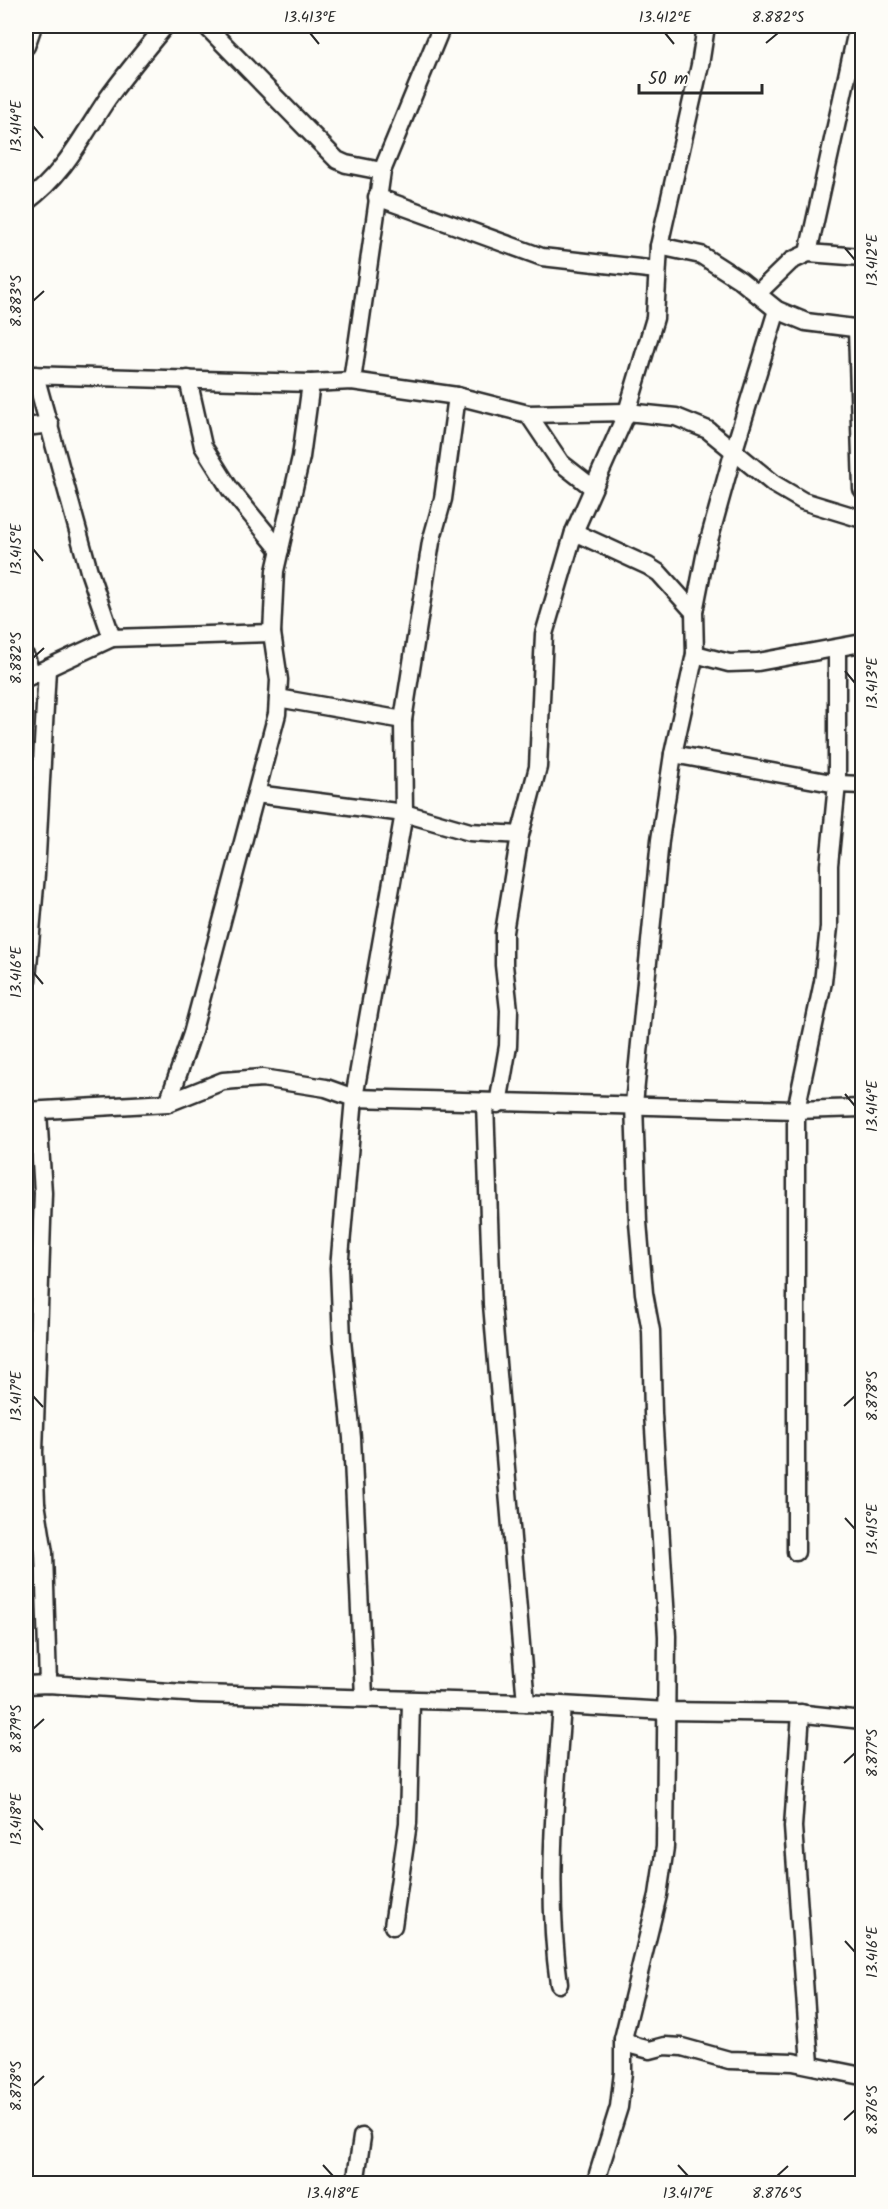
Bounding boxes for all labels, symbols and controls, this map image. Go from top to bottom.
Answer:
text: 13.413°E [284,6,337,30]
text: 13.412°E [639,6,692,30]
text: 8.882°S [752,6,804,30]
scale bar [639,57,762,95]
text: 50 m [648,65,688,94]
text: 13.414°E [5,99,29,152]
text: 13.412°E [861,233,885,286]
text: 8.883°S [5,275,29,327]
text: 13.415°E [5,522,29,575]
text: 8.882°S [5,632,29,684]
text: 13.413°E [861,656,885,709]
text: 13.416°E [5,945,29,998]
text: 13.414°E [861,1079,885,1132]
text: 13.417°E [5,1369,29,1421]
text: 8.878°S [861,1371,885,1421]
text: 13.415°E [861,1502,885,1555]
text: 8.879°S [5,1705,29,1753]
text: 8.877°S [861,1729,885,1777]
text: 13.418°E [5,1791,29,1845]
text: 13.416°E [861,1925,885,1978]
text: 8.878°S [5,2061,29,2111]
text: 8.876°S [861,2085,885,2135]
text: 13.418°E [307,2182,361,2206]
text: 13.417°E [663,2182,715,2206]
text: 8.876°S [752,2182,802,2206]

